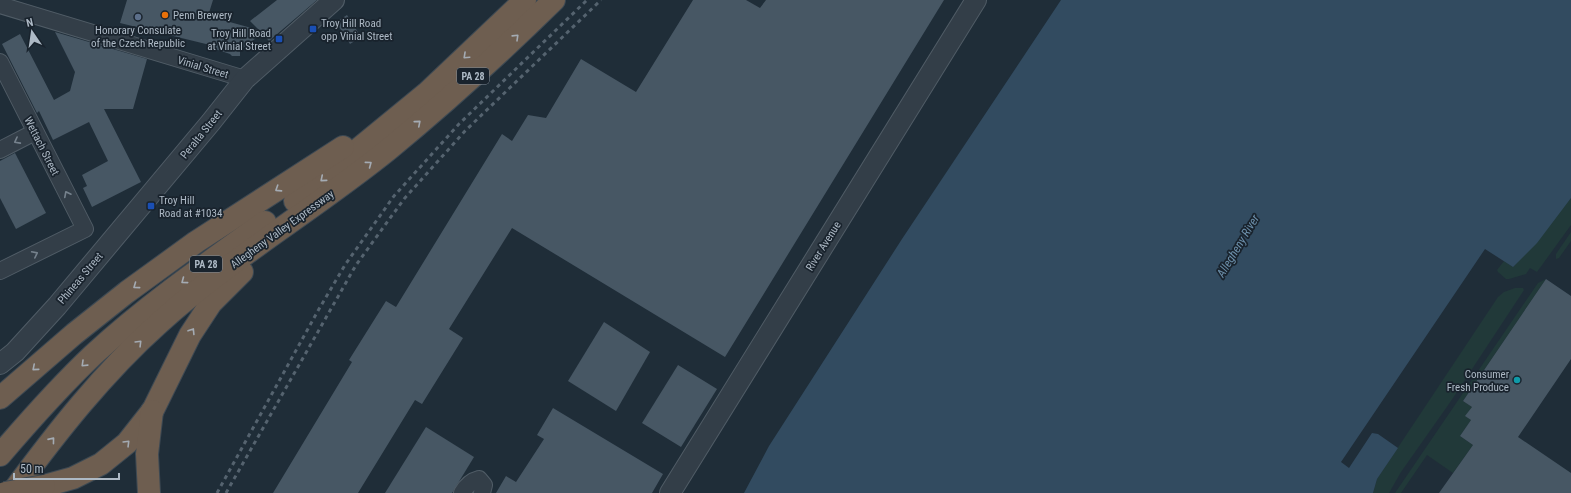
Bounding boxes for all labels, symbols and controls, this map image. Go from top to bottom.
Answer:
place label: Penn Brewery [173,9,233,22]
marker: Penn Brewery [160,10,170,20]
north arrow [12,12,52,52]
marker: Honorary Consulate of the Czech Republic [133,12,143,22]
text: N [25,16,35,30]
place label: Troy Hill Road opp Vinial Street [321,17,393,43]
place label: Honorary Consulate of the Czech Republic [91,24,185,50]
marker: Troy Hill Road opp Vinial Street [308,24,318,34]
place label: Troy Hill Road at Vinial Street [207,27,271,53]
marker: Troy Hill Road at Vinial Street [274,34,284,44]
one-way arrow [511,34,519,42]
one-way arrow [463,51,471,58]
street label: Vinial Street [176,54,230,81]
road number: PA 28 [457,68,489,84]
street label: Peralta Street [178,107,225,161]
street label: Wettach Street [21,115,62,178]
one-way arrow [414,121,421,128]
one-way arrow [14,137,22,144]
one-way arrow [365,161,372,168]
one-way arrow [320,175,327,182]
one-way arrow [275,184,282,192]
street label: Allegheny Valley Expressway [228,187,337,271]
one-way arrow [64,191,71,198]
place label: Troy Hill Road at #1034 [159,194,223,220]
marker: Troy Hill Road at #1034 [146,201,156,211]
water label: Allegheny River [1213,212,1262,281]
street label: River Avenue [803,219,844,273]
street label: Phineas Street [55,250,106,307]
one-way arrow [31,251,38,259]
road number: PA 28 [190,256,222,272]
one-way arrow [181,276,188,284]
one-way arrow [133,281,140,288]
one-way arrow [187,329,194,336]
one-way arrow [134,340,142,348]
one-way arrow [81,359,89,367]
one-way arrow [32,363,40,370]
place label: Consumer Fresh Produce [1447,368,1510,394]
marker: Consumer Fresh Produce [1512,375,1522,385]
one-way arrow [47,437,54,444]
one-way arrow [122,440,129,448]
scale bar [14,455,119,481]
text: 50 m [20,462,44,476]

